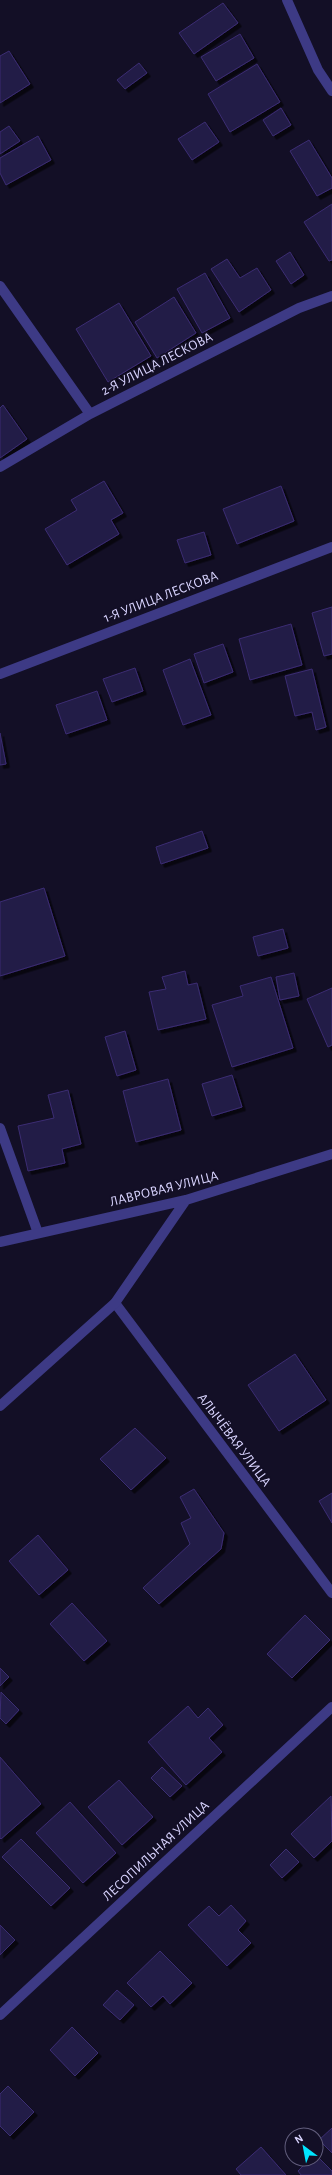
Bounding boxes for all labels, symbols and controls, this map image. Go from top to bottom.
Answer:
street label: 2-Я УЛИЦА ЛЕСКОВА [99,330,215,398]
street label: 1-Я УЛИЦА ЛЕСКОВА [102,569,220,625]
street label: ЛАВРОВАЯ УЛИЦА [108,1169,220,1209]
street label: АЛЫЧЁВАЯ УЛИЦА [195,1390,275,1489]
street label: ЛЕСОПИЛЬНАЯ УЛИЦА [100,1798,212,1904]
north arrow [284,2127,324,2167]
text: N [293,2132,305,2146]

